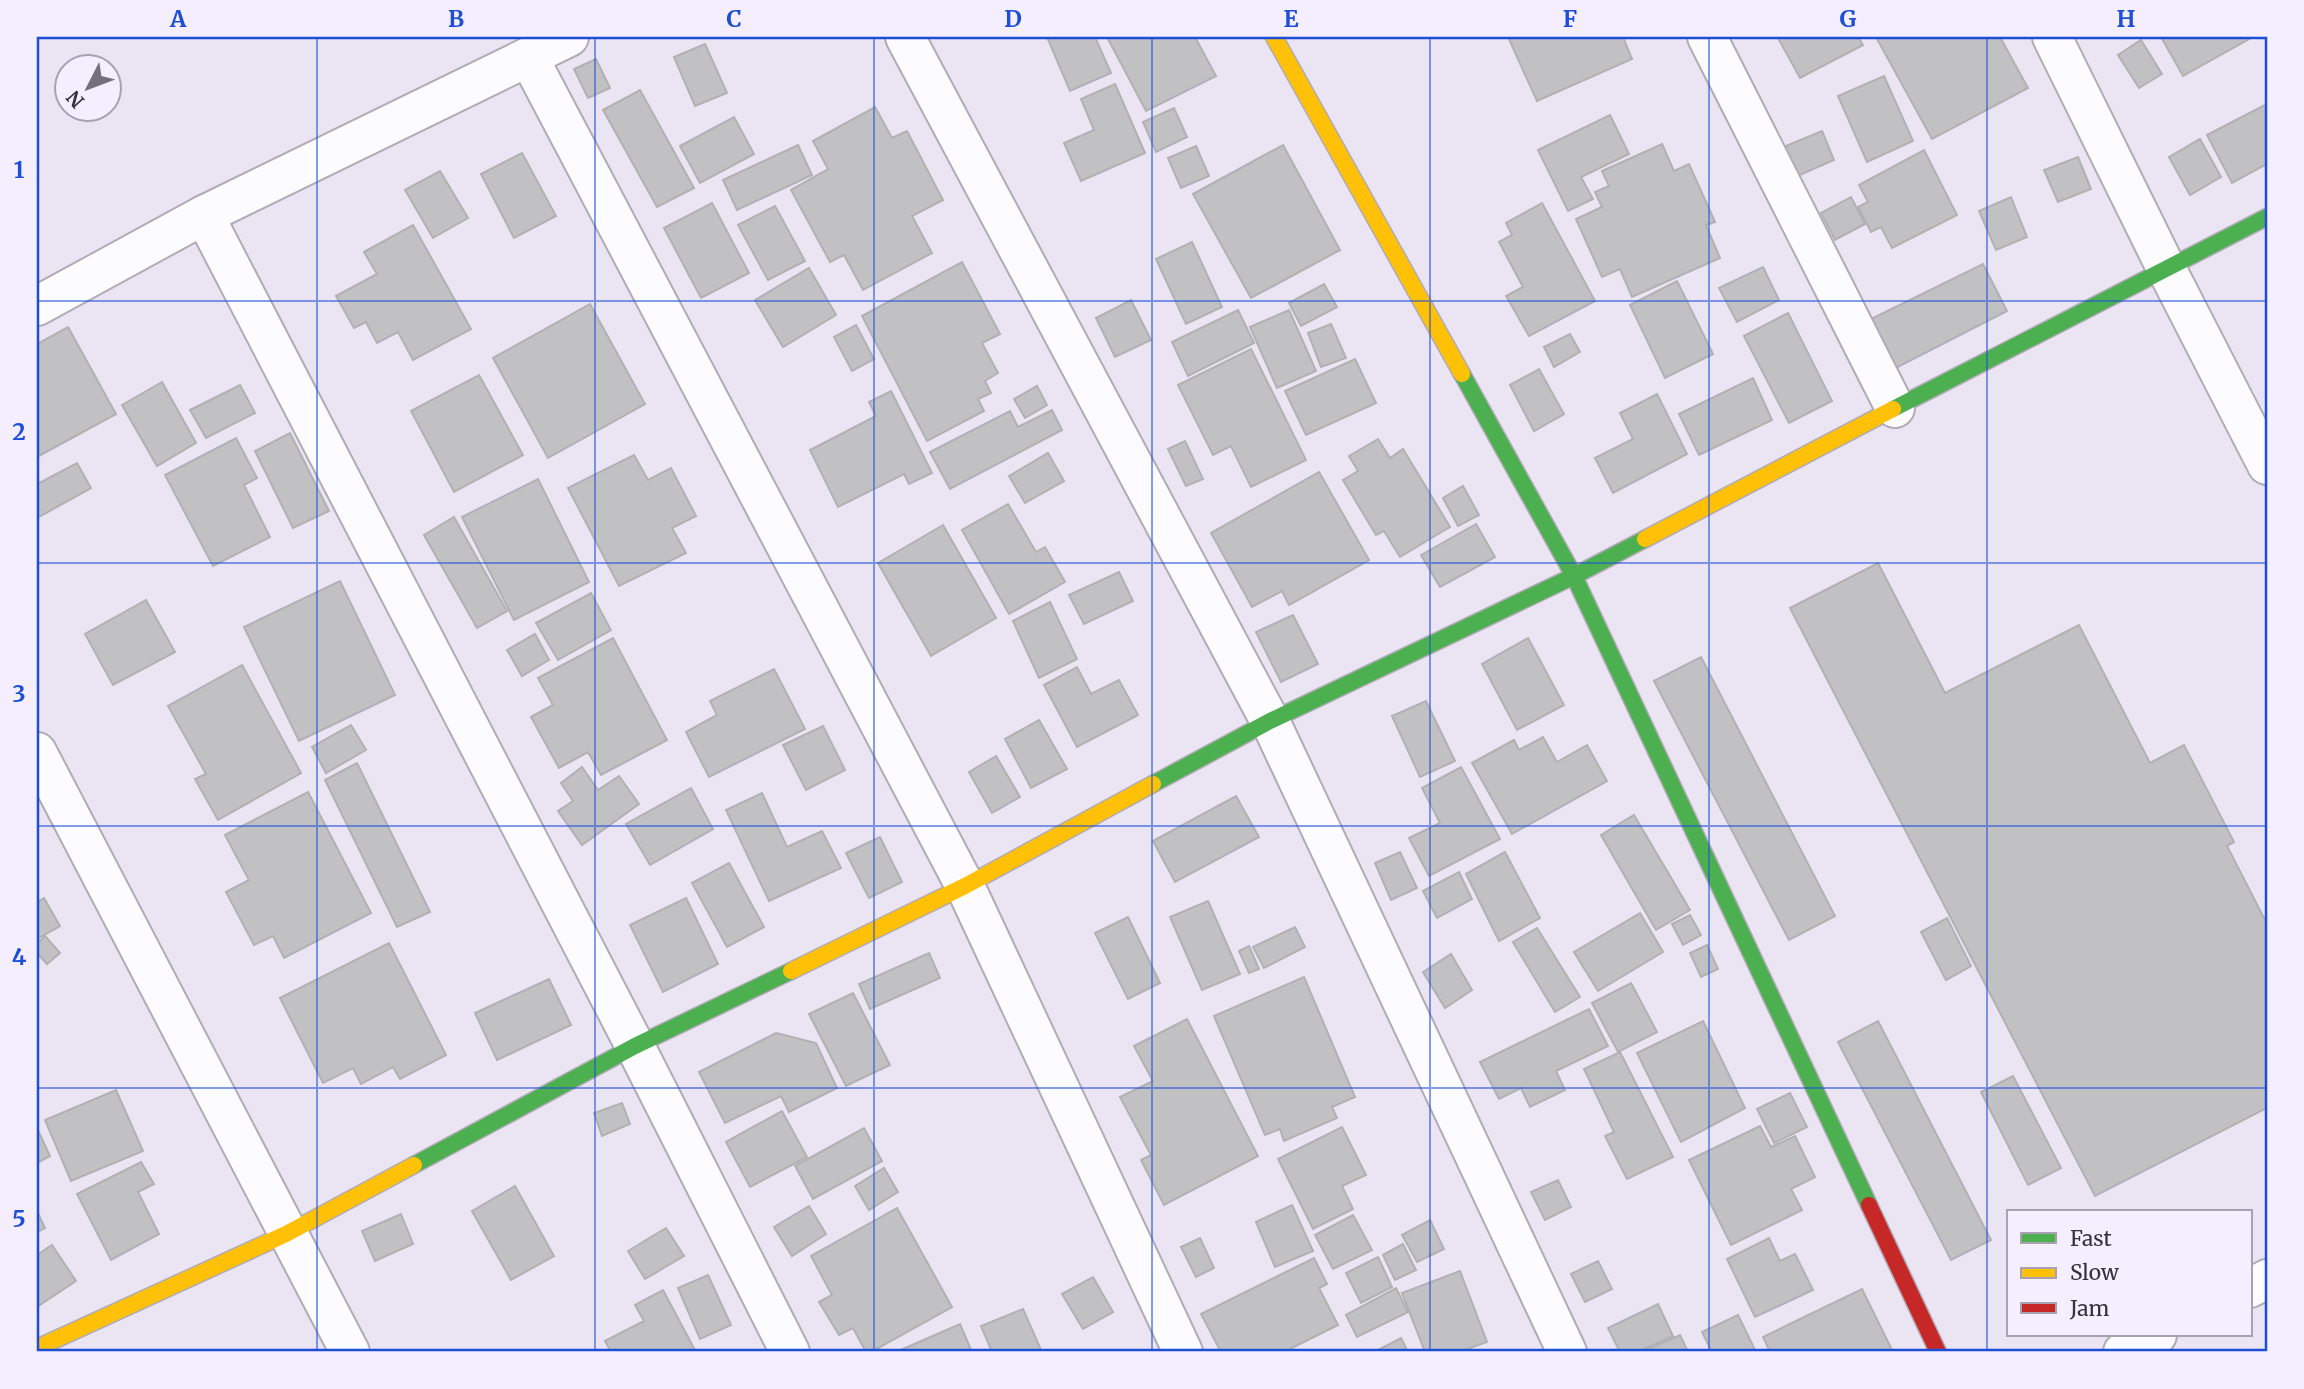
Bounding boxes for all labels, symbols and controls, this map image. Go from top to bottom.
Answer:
text: A [169,4,187,33]
text: B [448,4,464,33]
text: C [726,4,742,33]
text: D [1004,4,1022,33]
text: E [1283,4,1299,33]
text: F [1563,4,1577,33]
text: G [1840,4,1857,33]
text: H [2117,4,2136,33]
north arrow [52,52,122,122]
text: N [61,86,89,113]
text: 1 [14,155,25,184]
text: 2 [12,417,26,446]
text: 3 [12,679,26,708]
text: 4 [12,942,27,971]
text: 5 [12,1204,26,1233]
legend [2007,1210,2252,1336]
text: Fast [2070,1225,2112,1252]
text: Slow [2070,1259,2119,1286]
text: Jam [2069,1295,2109,1322]

